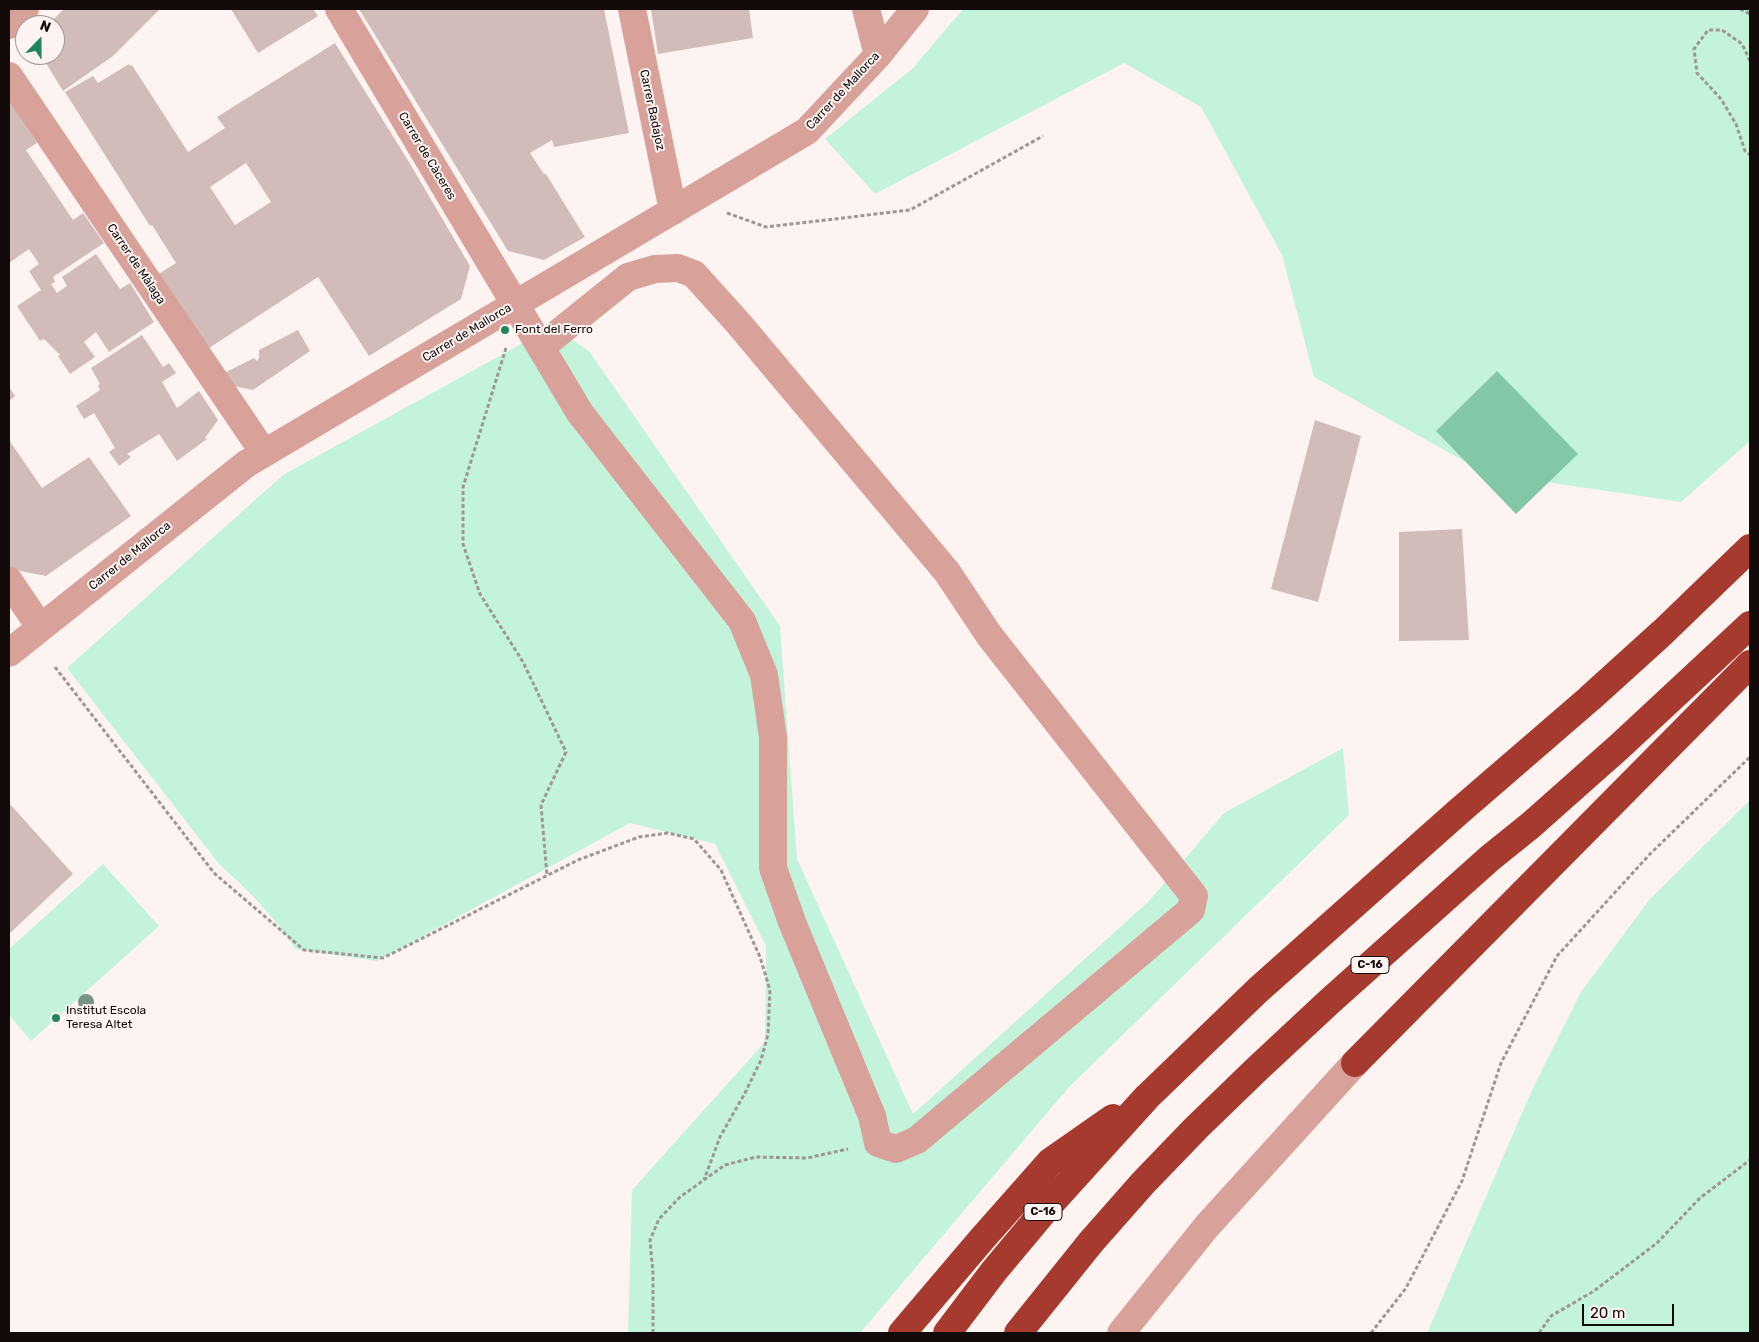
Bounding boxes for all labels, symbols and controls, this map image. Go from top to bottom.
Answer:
north arrow [15,15,65,65]
text: N [38,17,53,36]
street label: Carrer de Mallorca [803,49,883,133]
street label: Carrer Badajoz [636,68,668,152]
street label: Carrer de Càceres [395,109,459,203]
street label: Carrer de Màlaga [104,221,168,307]
street label: Carrer de Mallorca [420,301,514,365]
place label: Font del Ferro [515,323,593,337]
marker: Font del Ferro [499,324,511,336]
street label: Carrer de Mallorca [86,519,174,593]
road number: C-16 [1351,956,1389,974]
place label: Institut Escola Teresa Altet [66,1004,146,1032]
marker: Institut Escola Teresa Altet [50,1012,62,1024]
road number: C-16 [1024,1204,1062,1220]
scale bar [1584,1294,1676,1326]
text: 20 m [1590,1304,1625,1322]

